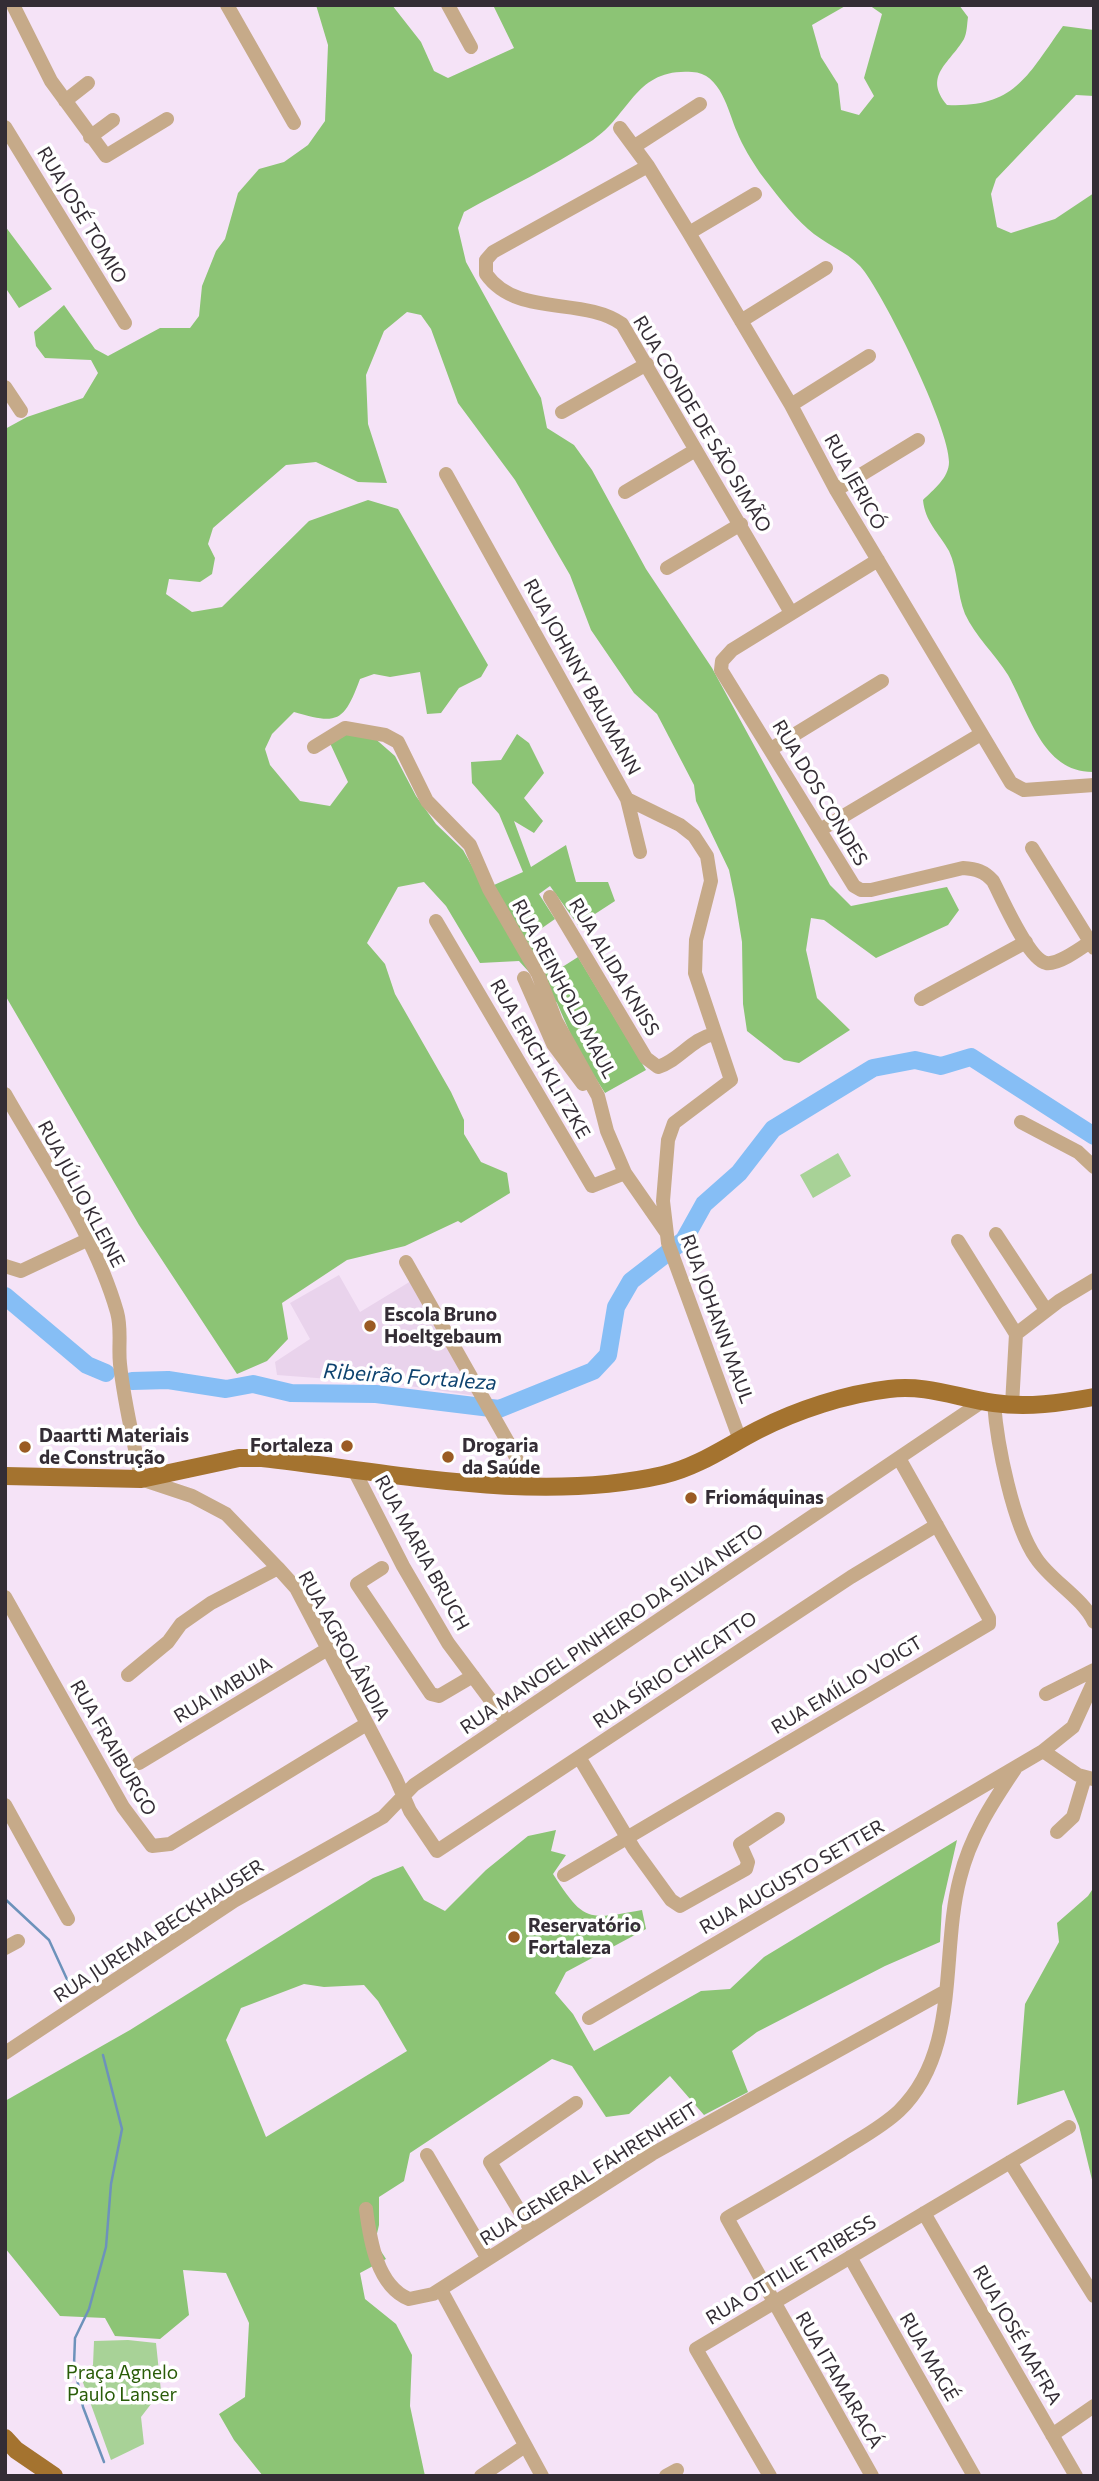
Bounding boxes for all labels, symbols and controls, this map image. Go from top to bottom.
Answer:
street label: RUA JOSÉ TOMIO [32,143,132,287]
street label: RUA CONDE DE SÃO SIMÃO [628,312,776,536]
street label: RUA JERICÓ [819,430,891,534]
street label: RUA JOHNNY BAUMANN [519,575,645,779]
street label: RUA DOS CONDES [767,716,873,870]
street label: RUA ALIDA KNISS [564,894,664,1040]
street label: RUA REINHOLD MAUL [507,895,621,1083]
street label: RUA ERICH KLITZKE [485,975,595,1143]
street label: RUA JÚLIO KLEINE [33,1117,129,1271]
street label: RUA JOHANN MAUL [676,1231,758,1407]
place label: Escola Bruno Hoeltgebaum [384,1304,502,1348]
marker: Escola Bruno Hoeltgebaum [362,1318,378,1334]
water label: Ribeirão Fortaleza [322,1358,498,1396]
place label: Daartti Materiais de Construção [39,1425,189,1469]
place label: Fortaleza [250,1435,333,1457]
place label: Drogaria da Saúde [462,1435,540,1479]
marker: Fortaleza [339,1438,355,1454]
marker: Daartti Materiais de Construção [17,1439,33,1455]
marker: Drogaria da Saúde [440,1449,456,1465]
street label: RUA MARIA BRUCH [370,1471,474,1635]
place label: Friomáquinas [705,1487,824,1509]
marker: Friomáquinas [683,1490,699,1506]
street label: RUA MANOEL PINHEIRO DA SILVA NETO [456,1519,768,1739]
street label: RUA AGROLÂNDIA [293,1567,395,1725]
street label: RUA SÍRIO CHICATTO [589,1607,761,1733]
street label: RUA EMÍLIO VOIGT [767,1631,927,1739]
street label: RUA IMBUIA [170,1652,276,1728]
street label: RUA FRAIBURGO [65,1676,161,1820]
street label: RUA AUGUSTO SETTER [696,1815,888,1939]
street label: RUA JUREMA BECKHAUSER [50,1854,268,2008]
place label: Reservatório Fortaleza [528,1915,641,1959]
marker: Reservatório Fortaleza [506,1929,522,1945]
street label: RUA GENERAL FAHRENHEIT [476,2097,702,2251]
street label: RUA OTTILIE TRIBESS [702,2210,880,2330]
street label: RUA JOSÉ MAFRA [968,2261,1066,2409]
street label: RUA ITAMARACÁ [791,2308,887,2452]
street label: RUA MAGÉ [895,2309,963,2405]
park label: Praça Agnelo Paulo Lanser [66,2362,178,2406]

